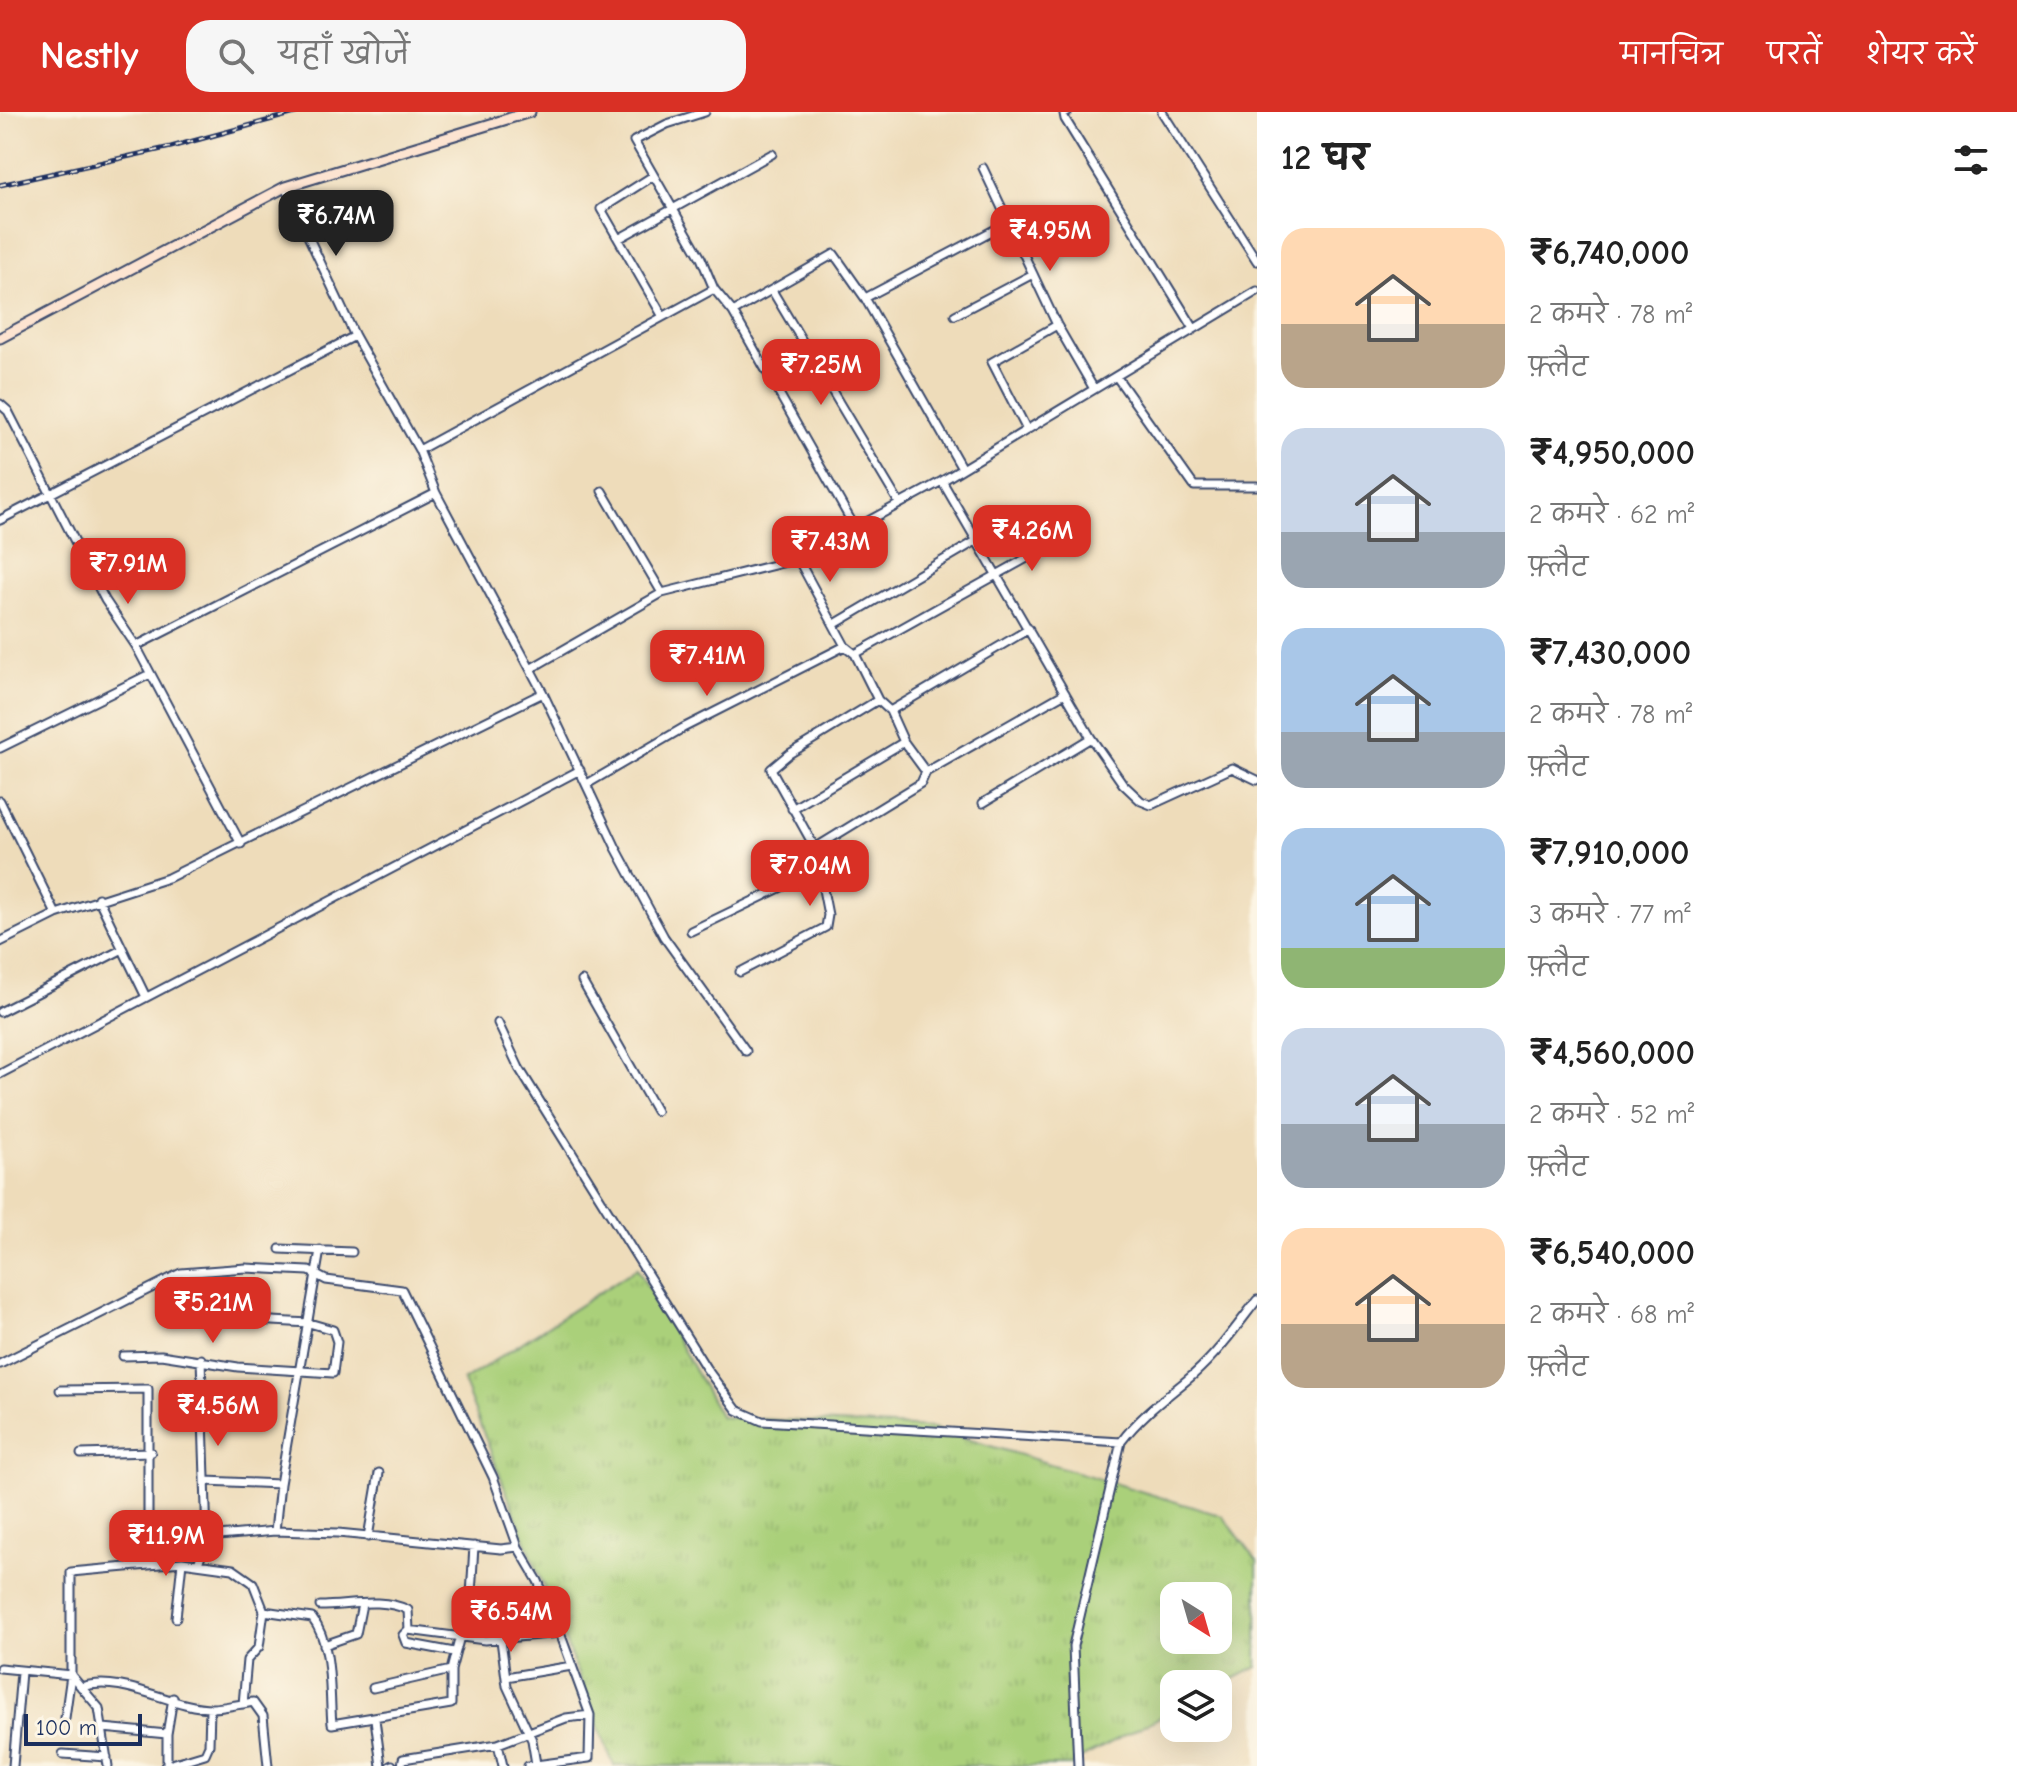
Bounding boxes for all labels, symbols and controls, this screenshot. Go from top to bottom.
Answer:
search box [186,20,746,92]
text: Nestly [40,34,138,78]
icon: search [214,34,258,78]
text: यहाँ खोजें [278,37,410,72]
text: मानचित्र [1620,39,1723,71]
text: परतें [1767,39,1822,71]
text: शेयर करें [1866,39,1977,71]
text: 12 घर [1281,138,1369,178]
icon: filters [1949,138,1993,182]
pin: ₹6.74M [271,190,401,258]
text: ₹6.74M [297,201,375,231]
pin: ₹4.95M [985,205,1115,273]
text: ₹4.95M [1008,216,1092,246]
text: ₹6,740,000 [1529,233,1689,273]
icon: home [1345,260,1441,356]
text: 2 कमरे · 78 m² [1529,300,1692,330]
pin: ₹7.25M [756,339,886,407]
text: ₹7.25M [780,350,862,380]
text: फ़्लैट [1529,353,1588,383]
text: ₹4,950,000 [1529,433,1695,473]
icon: home [1345,460,1441,556]
text: 2 कमरे · 62 m² [1529,500,1694,530]
pin: ₹4.26M [967,505,1097,573]
pin: ₹7.43M [765,516,895,584]
text: ₹4.26M [991,516,1073,546]
text: ₹7.43M [790,527,870,557]
pin: ₹7.91M [63,538,193,606]
text: ₹7.91M [88,549,168,579]
text: फ़्लैट [1529,553,1588,583]
pin: ₹7.41M [642,630,772,698]
text: ₹7,430,000 [1529,633,1691,673]
text: ₹7.41M [668,641,746,671]
icon: home [1345,660,1441,756]
text: 2 कमरे · 78 m² [1529,700,1692,730]
text: फ़्लैट [1529,753,1588,783]
text: ₹7,910,000 [1529,833,1690,873]
pin: ₹7.04M [745,840,875,908]
text: ₹7.04M [769,851,851,881]
icon: home [1345,860,1441,956]
text: 3 कमरे · 77 m² [1529,900,1691,930]
text: फ़्लैट [1529,953,1588,983]
text: ₹4,560,000 [1529,1033,1695,1073]
icon: home [1345,1060,1441,1156]
text: 2 कमरे · 52 m² [1529,1100,1694,1130]
text: फ़्लैट [1529,1153,1588,1183]
text: ₹6,540,000 [1529,1233,1695,1273]
icon: home [1345,1260,1441,1356]
pin: ₹5.21M [148,1277,278,1345]
text: ₹5.21M [173,1288,253,1318]
text: 2 कमरे · 68 m² [1529,1300,1694,1330]
text: फ़्लैट [1529,1353,1588,1383]
pin: ₹4.56M [153,1380,283,1448]
text: ₹4.56M [176,1391,260,1421]
pin: ₹11.9M [101,1510,231,1578]
text: ₹11.9M [127,1521,205,1551]
north arrow [1160,1582,1232,1654]
map controls [1160,1582,1232,1742]
pin: ₹6.54M [446,1586,576,1654]
text: ₹6.54M [469,1597,553,1627]
button: layers [1160,1670,1232,1742]
scale bar [24,1710,142,1746]
text: 100 m [36,1715,97,1741]

